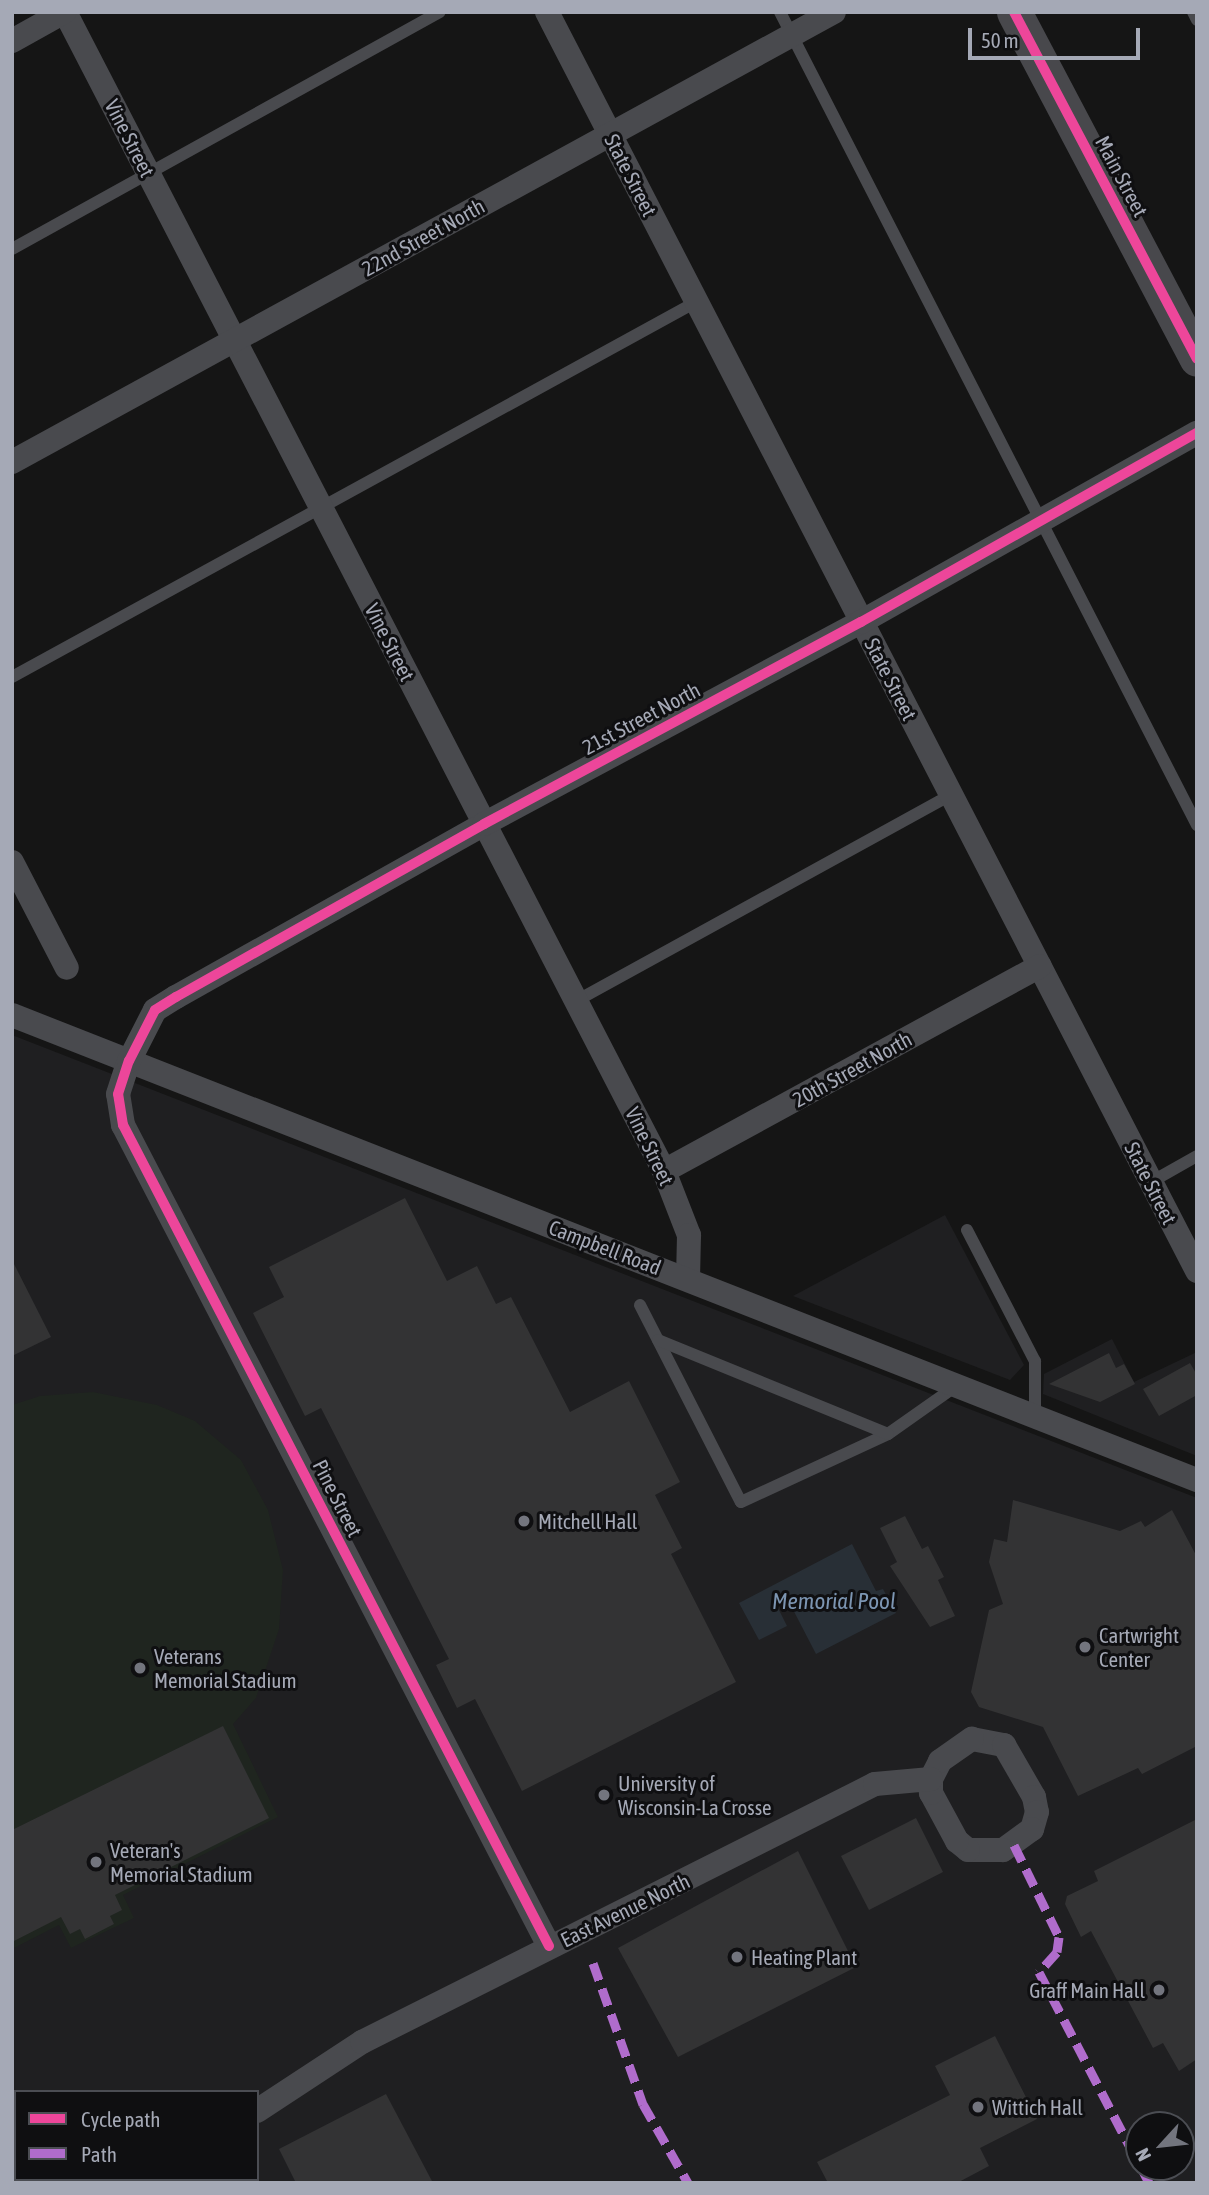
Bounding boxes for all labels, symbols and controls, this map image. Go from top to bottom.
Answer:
scale bar [971,14,1142,58]
text: 50 m [981,28,1019,52]
street label: Vine Street [100,95,160,181]
street label: State Street [600,130,662,220]
street label: Main Street [1090,131,1154,221]
street label: 22nd Street North [357,193,489,281]
street label: Vine Street [360,599,420,685]
street label: State Street [860,634,922,724]
street label: 21st Street North [578,676,704,760]
street label: 20th Street North [788,1026,916,1112]
street label: Vine Street [620,1103,680,1189]
street label: State Street [1120,1138,1182,1228]
street label: Campbell Road [545,1214,665,1280]
street label: Pine Street [308,1455,368,1541]
place label: Mitchell Hall [538,1508,637,1534]
marker: Mitchell Hall [516,1513,532,1529]
water label: Memorial Pool [772,1587,896,1615]
place label: Cartwright Center [1099,1622,1179,1672]
marker: Cartwright Center [1077,1639,1093,1655]
place label: Veterans Memorial Stadium [154,1643,297,1693]
marker: Veterans Memorial Stadium [132,1660,148,1676]
place label: University of Wisconsin-La Crosse [618,1770,772,1820]
marker: University of Wisconsin-La Crosse [596,1787,612,1803]
place label: Veteran's Memorial Stadium [110,1837,253,1887]
marker: Veteran's Memorial Stadium [88,1854,104,1870]
street label: East Avenue North [556,1868,694,1952]
place label: Heating Plant [751,1944,857,1970]
marker: Heating Plant [729,1949,745,1965]
place label: Graff Main Hall [1029,1977,1145,2003]
marker: Graff Main Hall [1151,1982,1167,1998]
legend [14,2090,259,2181]
place label: Wittich Hall [992,2094,1083,2120]
marker: Wittich Hall [970,2099,986,2115]
text: Cycle path [81,2107,160,2131]
north arrow [1125,2111,1195,2181]
text: Path [81,2142,117,2166]
text: N [1131,2145,1155,2165]

